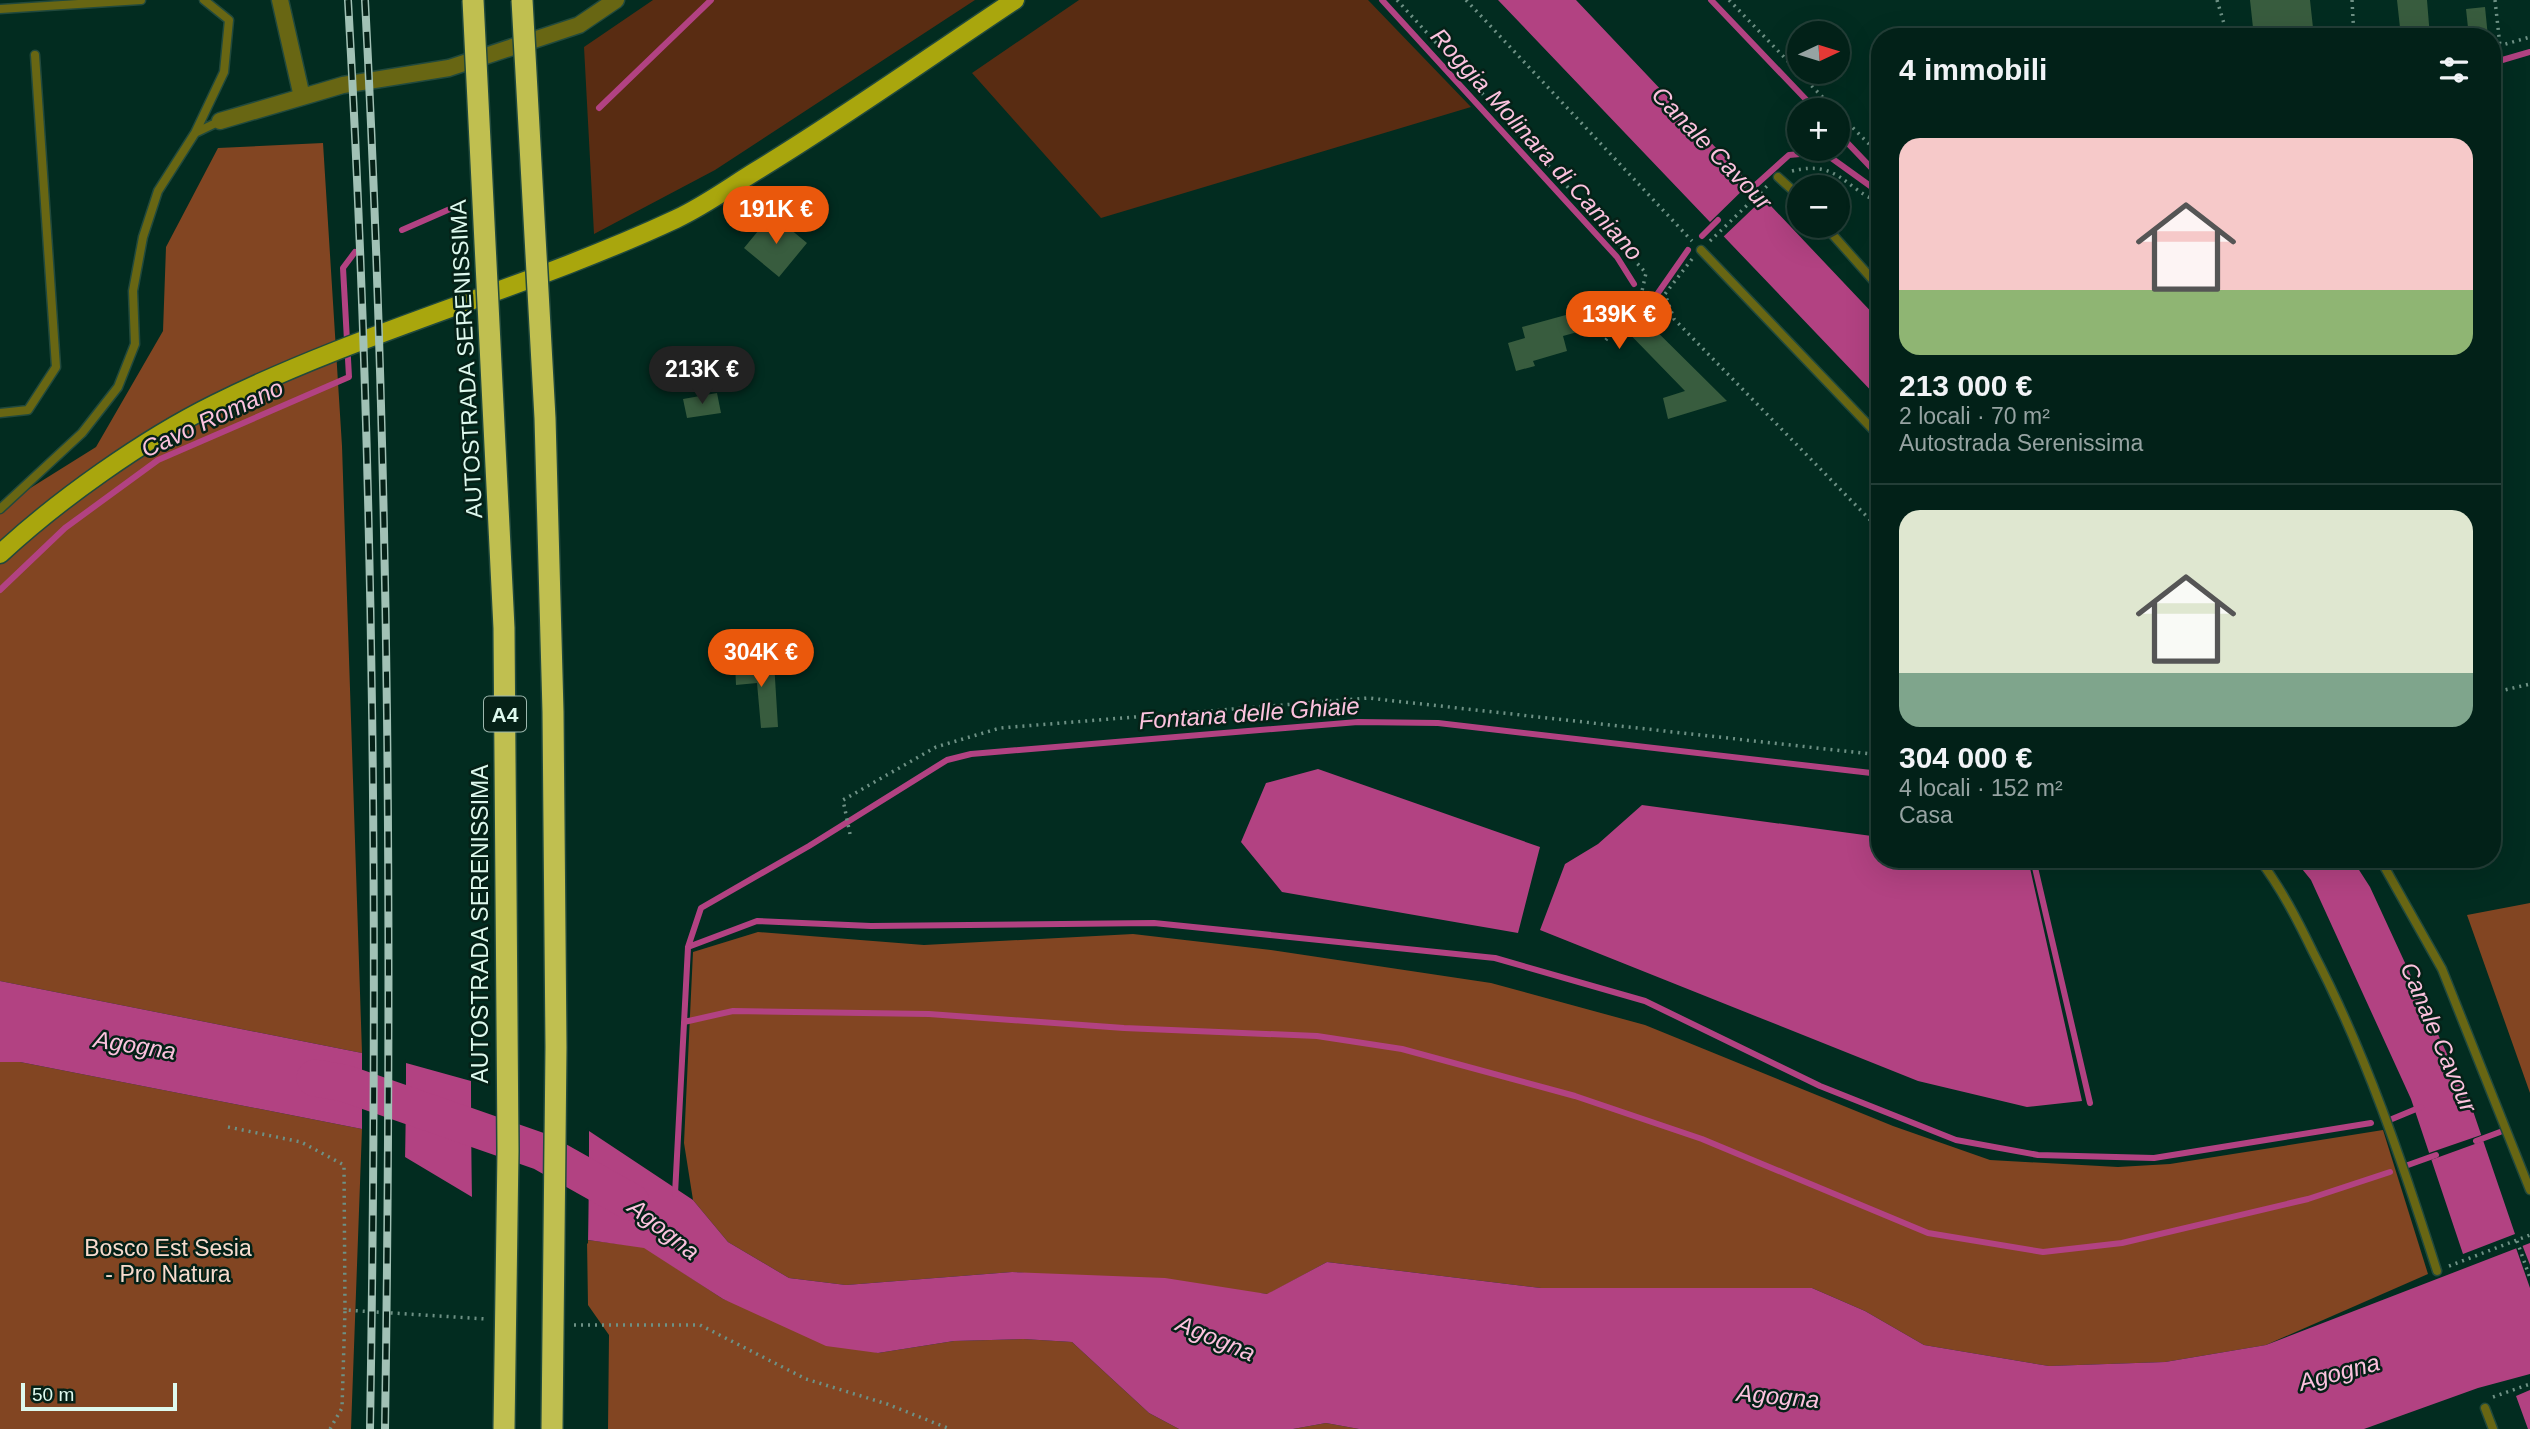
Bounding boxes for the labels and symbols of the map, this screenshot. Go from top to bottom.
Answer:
north arrow [1787,21,1850,84]
water label: Roggia Molinara di Camiano [1426,22,1648,266]
water label: Canale Cavour [1647,81,1778,216]
pin: 191K € [719,187,833,246]
street label: AUTOSTRADA SERENISSIMA [445,198,487,519]
pin: 139K € [1562,292,1676,351]
pin: 213K € [645,346,759,406]
water label: Cavo Romano [137,373,287,463]
pin: 304K € [704,630,818,689]
water label: Fontana delle Ghiaie [1138,692,1360,734]
road number: A4 [484,696,526,732]
street label: AUTOSTRADA SERENISSIMA [467,764,493,1084]
water label: Canale Cavour [2395,958,2483,1117]
water label: Agogna [90,1025,178,1065]
water label: Agogna [622,1192,705,1265]
park label: Bosco Est Sesia - Pro Natura [84,1235,252,1287]
water label: Agogna [1171,1309,1259,1367]
water label: Agogna [2294,1348,2382,1396]
water label: Agogna [1734,1379,1820,1413]
scale bar [21,1380,177,1412]

